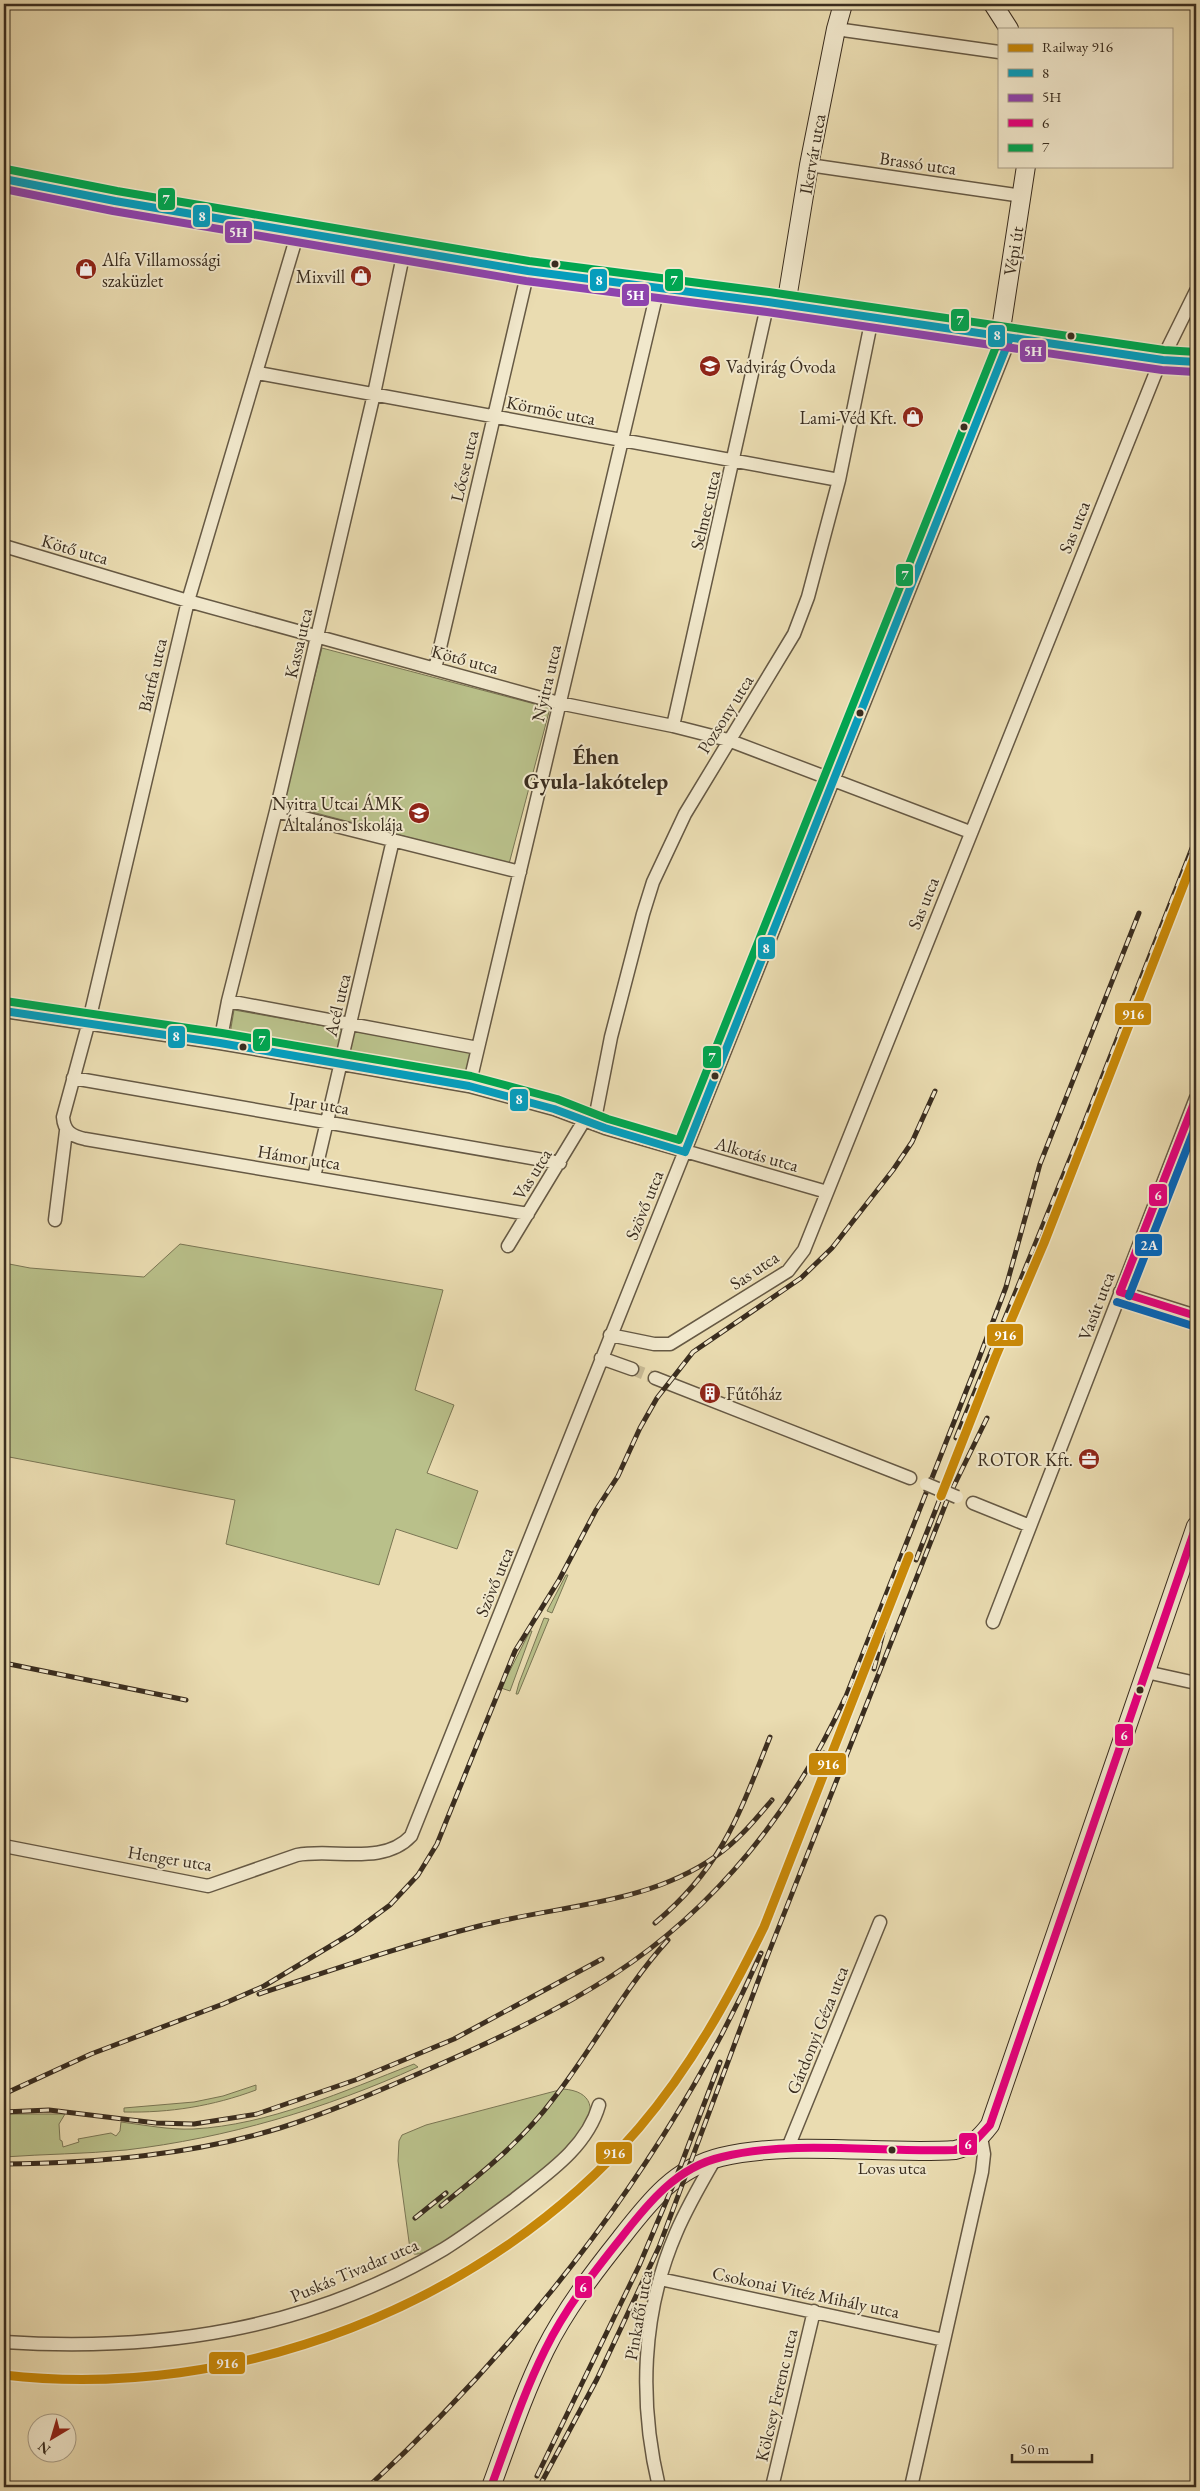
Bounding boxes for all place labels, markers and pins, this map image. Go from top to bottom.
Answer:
place label: Alfa Villamossági szaküzlet [101,248,221,292]
shop icon: Alfa Villamossági szaküzlet [74,257,98,281]
unlabelled marker [550,259,560,269]
shop icon: Mixvill [349,264,373,288]
place label: Mixvill [296,265,345,288]
unlabelled marker [1066,331,1076,341]
school or university icon: Vadvirág Óvoda [698,354,722,378]
place label: Vadvirág Óvoda [726,355,837,378]
shop icon: Lami-Véd Kft. [901,405,925,429]
place label: Lami-Véd Kft. [800,406,897,429]
unlabelled marker [959,422,969,432]
unlabelled marker [855,708,865,718]
place label: Nyitra Utcai ÁMK Általános Iskolája [272,792,404,836]
school or university icon: Nyitra Utcai ÁMK Általános Iskolája [407,801,431,825]
unlabelled marker [238,1042,248,1052]
unlabelled marker [710,1071,720,1081]
building icon: Fűtőház [698,1381,722,1405]
place label: Fűtőház [726,1382,782,1405]
office icon: ROTOR Kft. [1077,1447,1101,1471]
place label: ROTOR Kft. [977,1448,1073,1471]
unlabelled marker [1135,1685,1145,1695]
marker: Lovas utca [887,2145,897,2155]
place label: Lovas utca [858,2157,927,2179]

